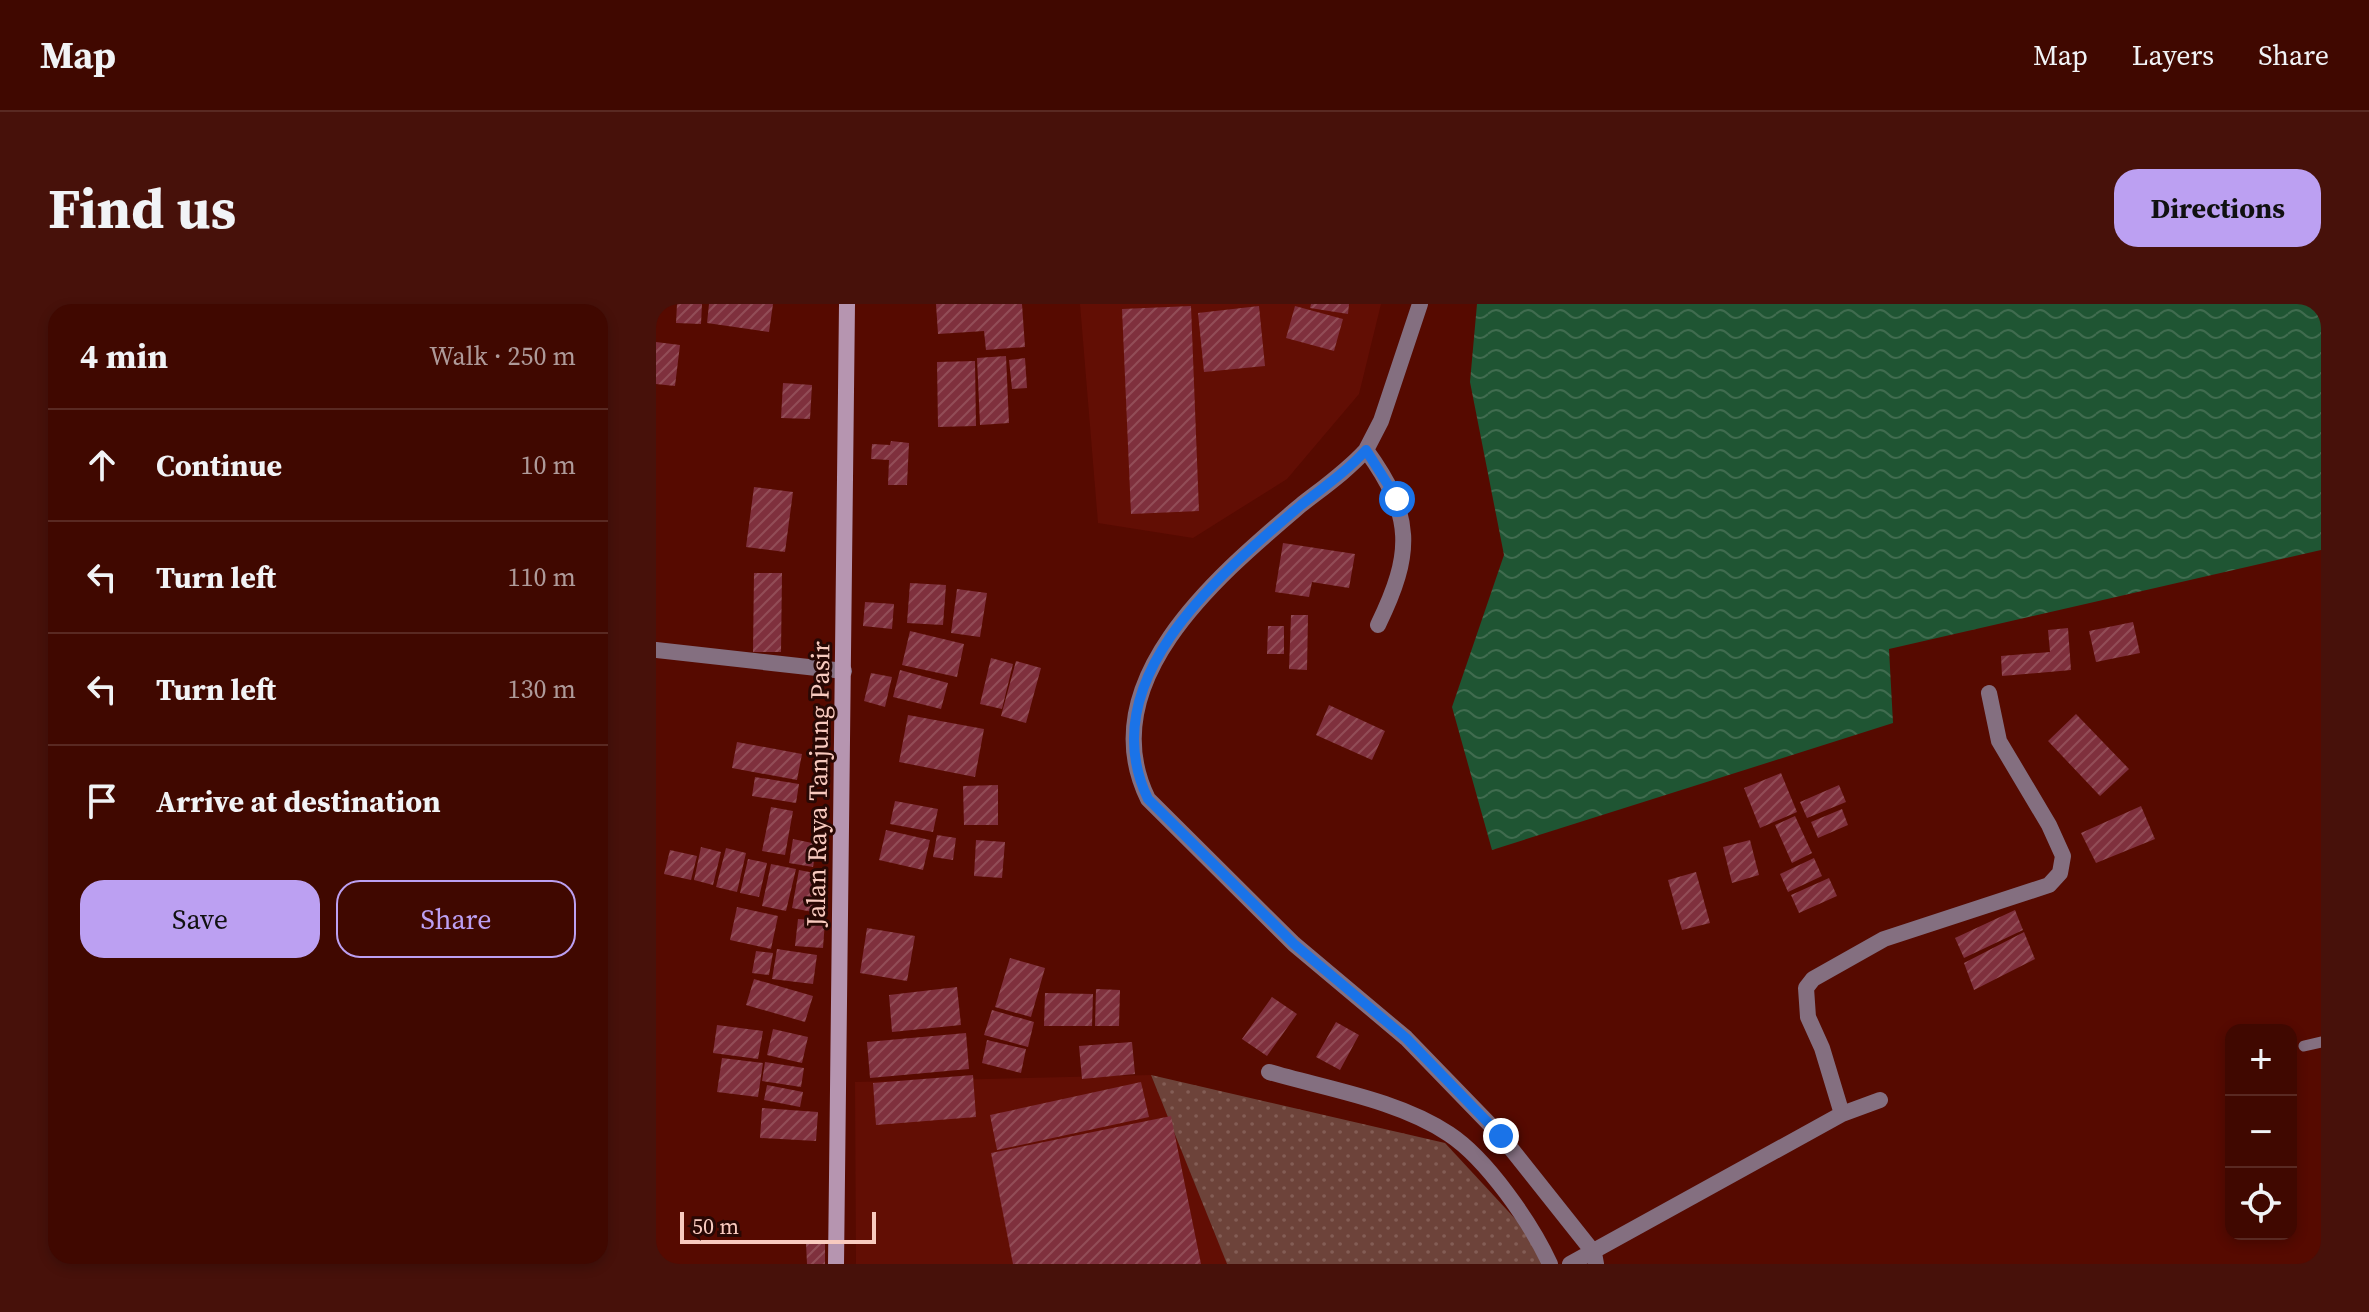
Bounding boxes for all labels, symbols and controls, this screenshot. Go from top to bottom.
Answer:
text: Map [40,29,116,81]
text: Map [2033,36,2088,74]
text: Layers [2132,36,2214,74]
text: Share [2258,36,2329,74]
button: Directions [2114,169,2321,247]
text: Find us [48,170,236,247]
text: 4 min [80,333,168,379]
text: Walk · 250 m [429,338,576,374]
icon: ahead [80,443,124,487]
text: Continue [156,445,282,486]
text: 10 m [521,447,576,483]
route start [1379,481,1415,517]
icon: left [80,555,124,599]
text: Turn left [156,557,276,598]
text: 110 m [508,559,576,595]
street label: Jalan Raya Tanjung Pasir [797,641,838,928]
icon: left [80,667,124,711]
text: Turn left [156,669,276,710]
text: 130 m [508,671,576,707]
icon: arrive [80,779,124,823]
text: Arrive at destination [156,781,441,822]
button: Save [80,880,320,958]
button: Share [336,880,576,958]
map controls [2225,1024,2297,1240]
button: + [2225,1024,2297,1096]
button: − [2225,1096,2297,1168]
route end [1483,1118,1519,1154]
button: locate [2225,1168,2297,1240]
scale bar [680,1208,876,1244]
text: 50 m [692,1211,739,1241]

